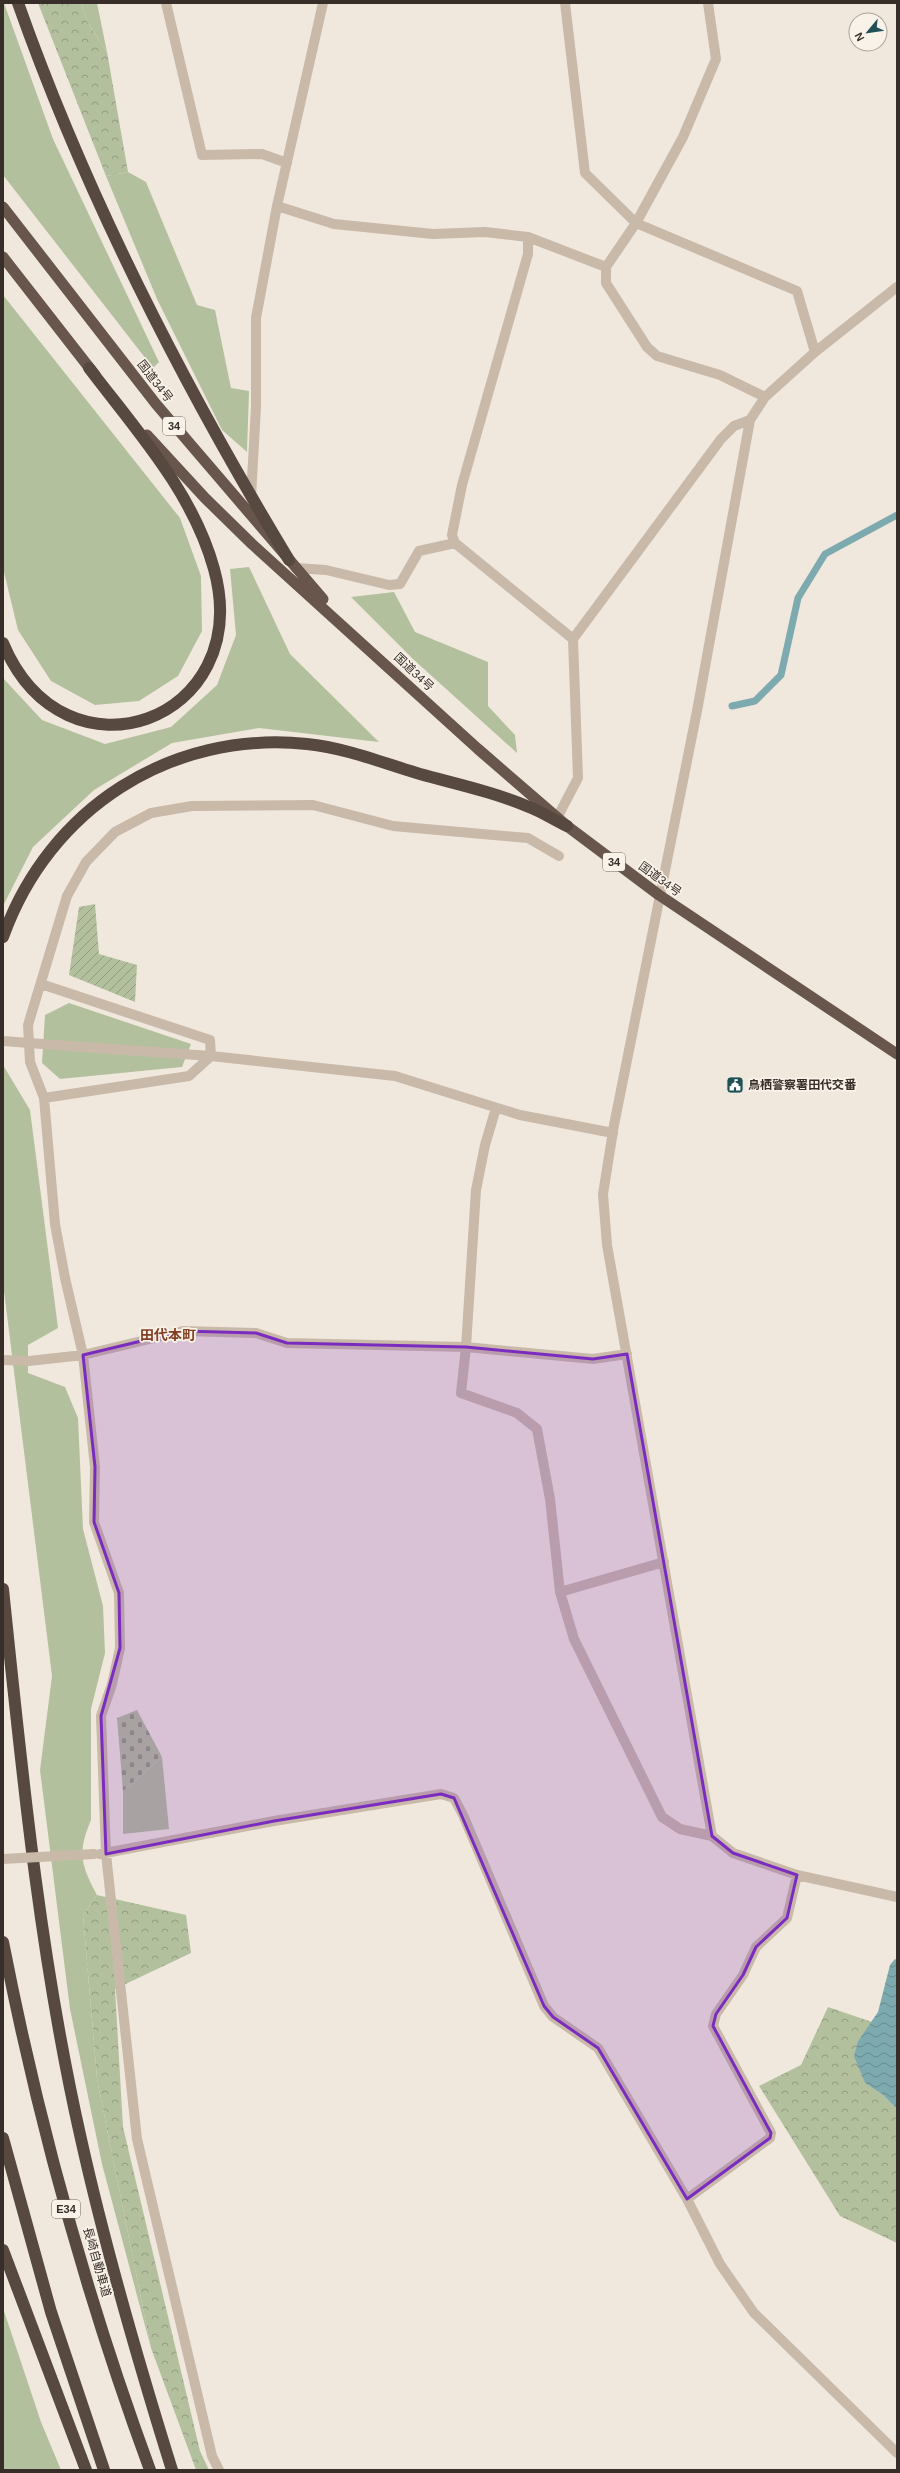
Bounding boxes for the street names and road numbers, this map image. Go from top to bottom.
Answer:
street label: 国道34号 [134,357,176,405]
road number: 34 [163,417,185,435]
street label: 国道34号 [391,650,437,694]
road number: 34 [603,853,625,871]
street label: 国道34号 [636,859,684,899]
road number: E34 [52,2200,80,2218]
street label: 長崎自動車道 [80,2225,114,2299]

